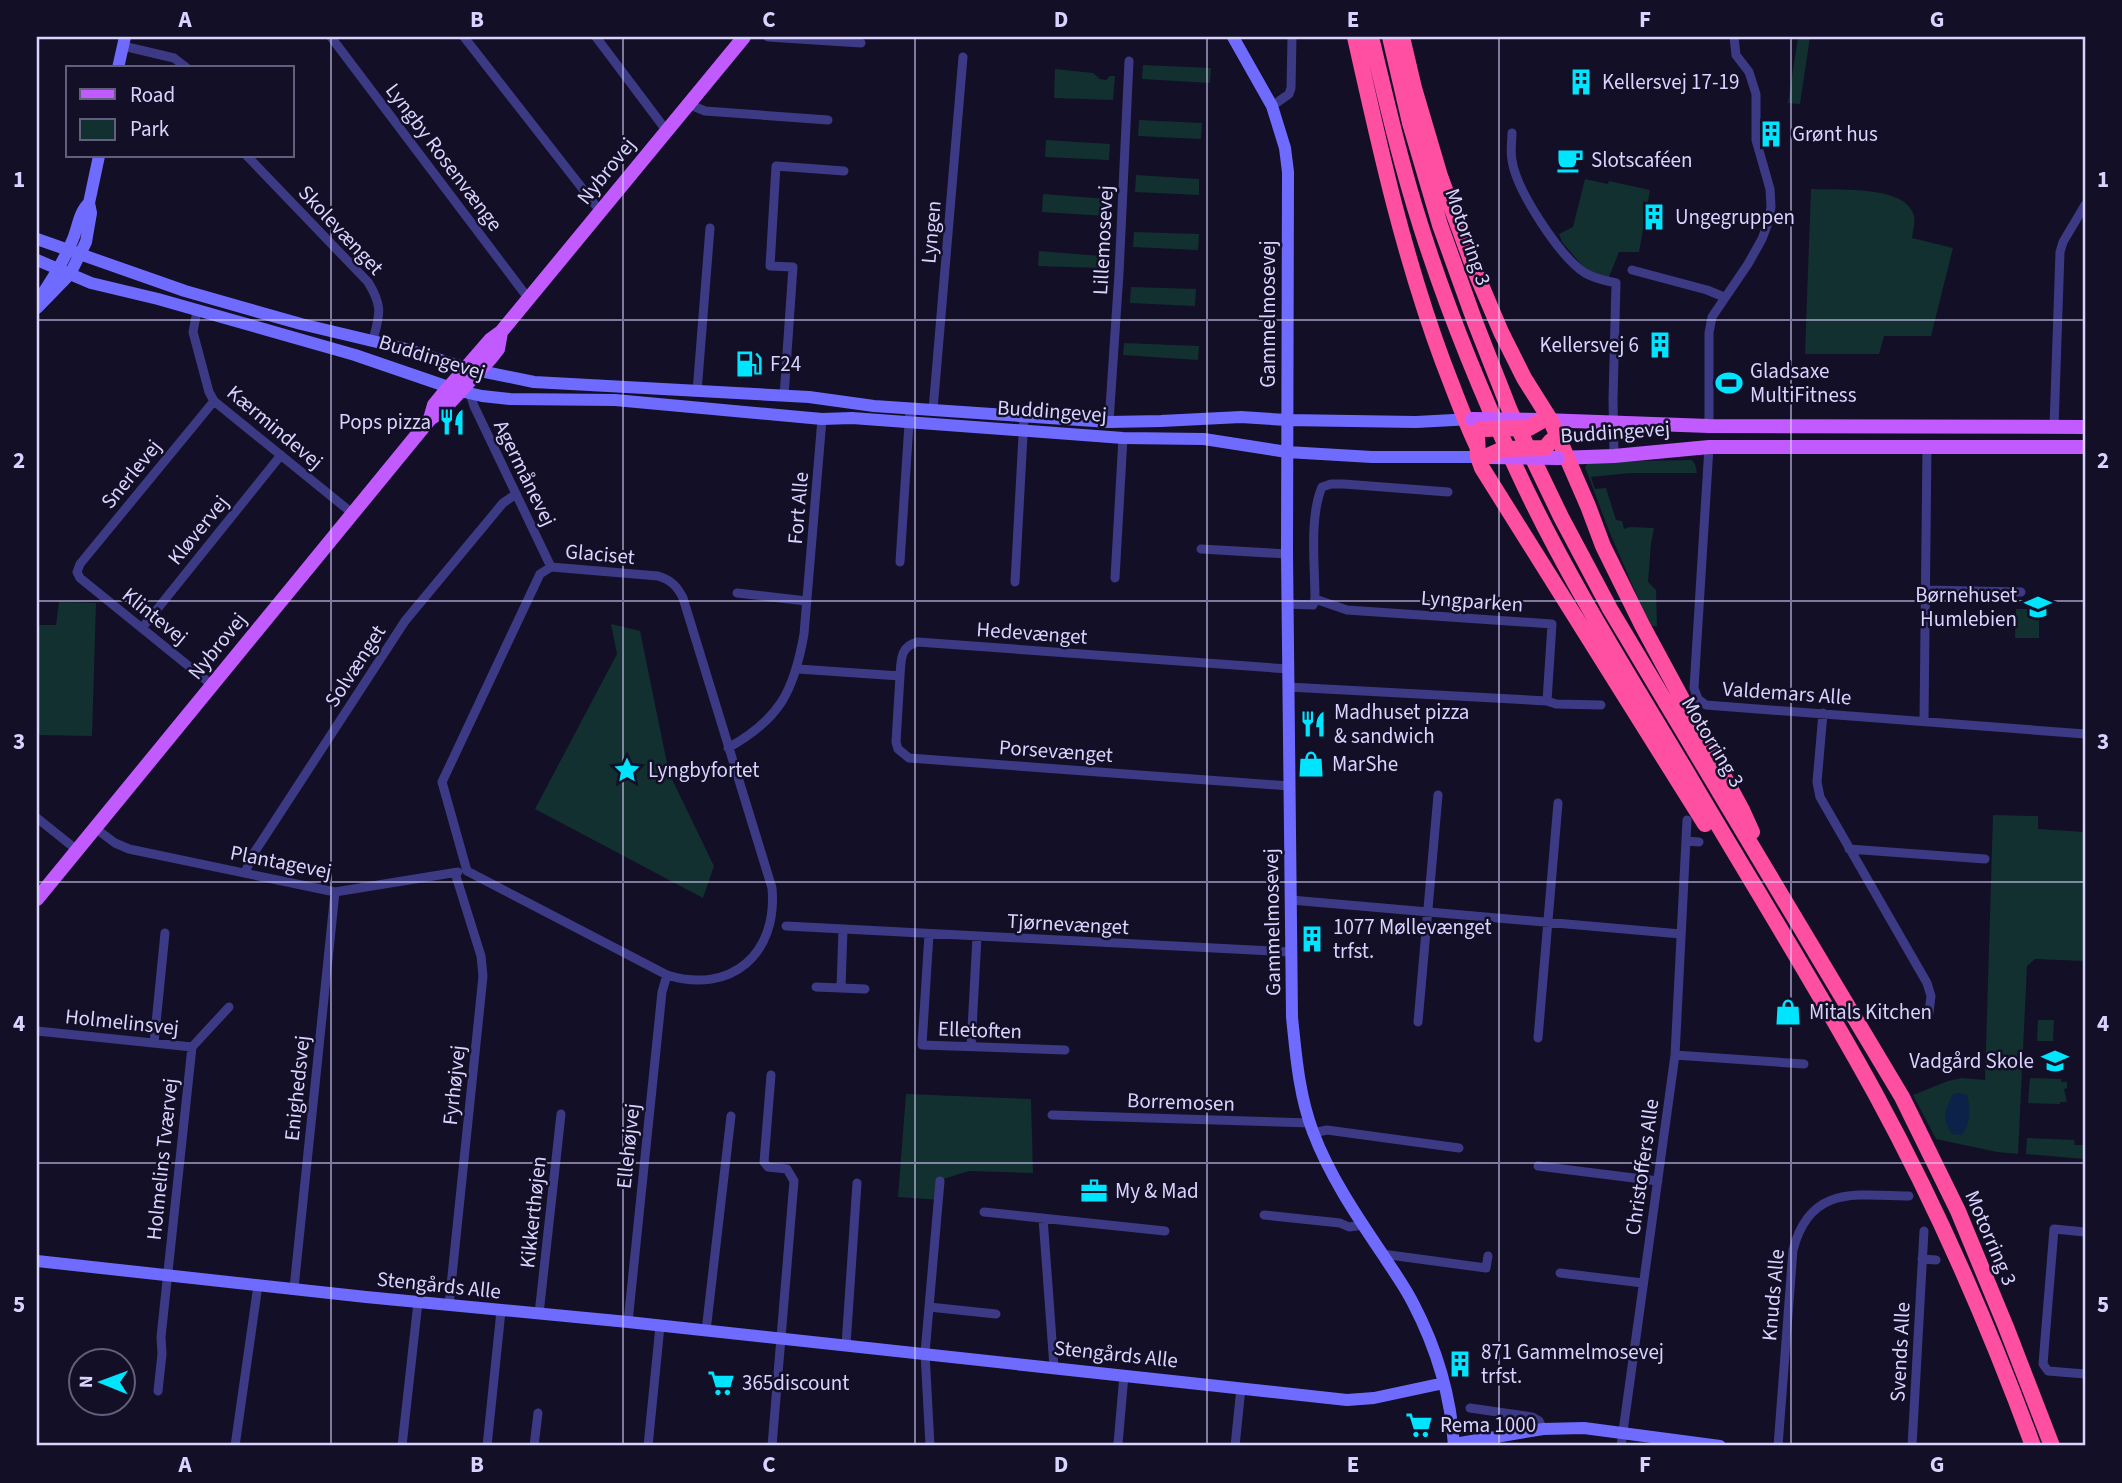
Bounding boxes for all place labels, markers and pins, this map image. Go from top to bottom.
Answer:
building icon: Kellersvej 17-19 [1566,67,1596,97]
place label: Kellersvej 17-19 [1602,67,1739,97]
building icon: Grønt hus [1756,119,1786,149]
place label: Grønt hus [1792,119,1878,149]
cafe icon: Slotscaféen [1555,145,1585,175]
place label: Slotscaféen [1591,145,1692,175]
building icon: Ungegruppen [1639,202,1669,232]
place label: Ungegruppen [1675,202,1795,232]
place label: Kellersvej 6 [1539,330,1639,360]
building icon: Kellersvej 6 [1645,330,1675,360]
fuel station icon: F24 [734,349,764,379]
place label: F24 [770,349,801,379]
place label: Gladsaxe MultiFitness [1750,356,1857,410]
sports icon: Gladsaxe MultiFitness [1714,368,1744,398]
place label: Pops pizza [339,407,431,437]
restaurant icon: Pops pizza [437,407,467,437]
place label: Børnehuset Humlebien [1915,580,2017,634]
school or university icon: Børnehuset Humlebien [2023,592,2053,622]
place label: Madhuset pizza & sandwich [1334,697,1469,751]
restaurant icon: Madhuset pizza & sandwich [1298,709,1328,739]
shop icon: MarShe [1296,749,1326,779]
place label: MarShe [1332,749,1398,779]
place icon: Lyngbyfortet [612,755,642,785]
place label: Lyngbyfortet [648,755,759,785]
place label: 1077 Møllevænget trfst. [1333,912,1492,966]
building icon: 1077 Møllevænget trfst. [1297,924,1327,954]
shop icon: Mitals Kitchen [1773,997,1803,1027]
place label: Mitals Kitchen [1809,997,1932,1027]
place label: Vadgård Skole [1909,1046,2034,1076]
school or university icon: Vadgård Skole [2040,1046,2070,1076]
office icon: My & Mad [1079,1176,1109,1206]
place label: My & Mad [1115,1176,1199,1206]
place label: 871 Gammelmosevej trfst. [1481,1337,1664,1391]
building icon: 871 Gammelmosevej trfst. [1445,1349,1475,1379]
supermarket icon: 365discount [706,1368,736,1398]
place label: 365discount [742,1368,849,1398]
supermarket icon: Rema 1000 [1404,1410,1434,1440]
place label: Rema 1000 [1440,1410,1536,1440]

